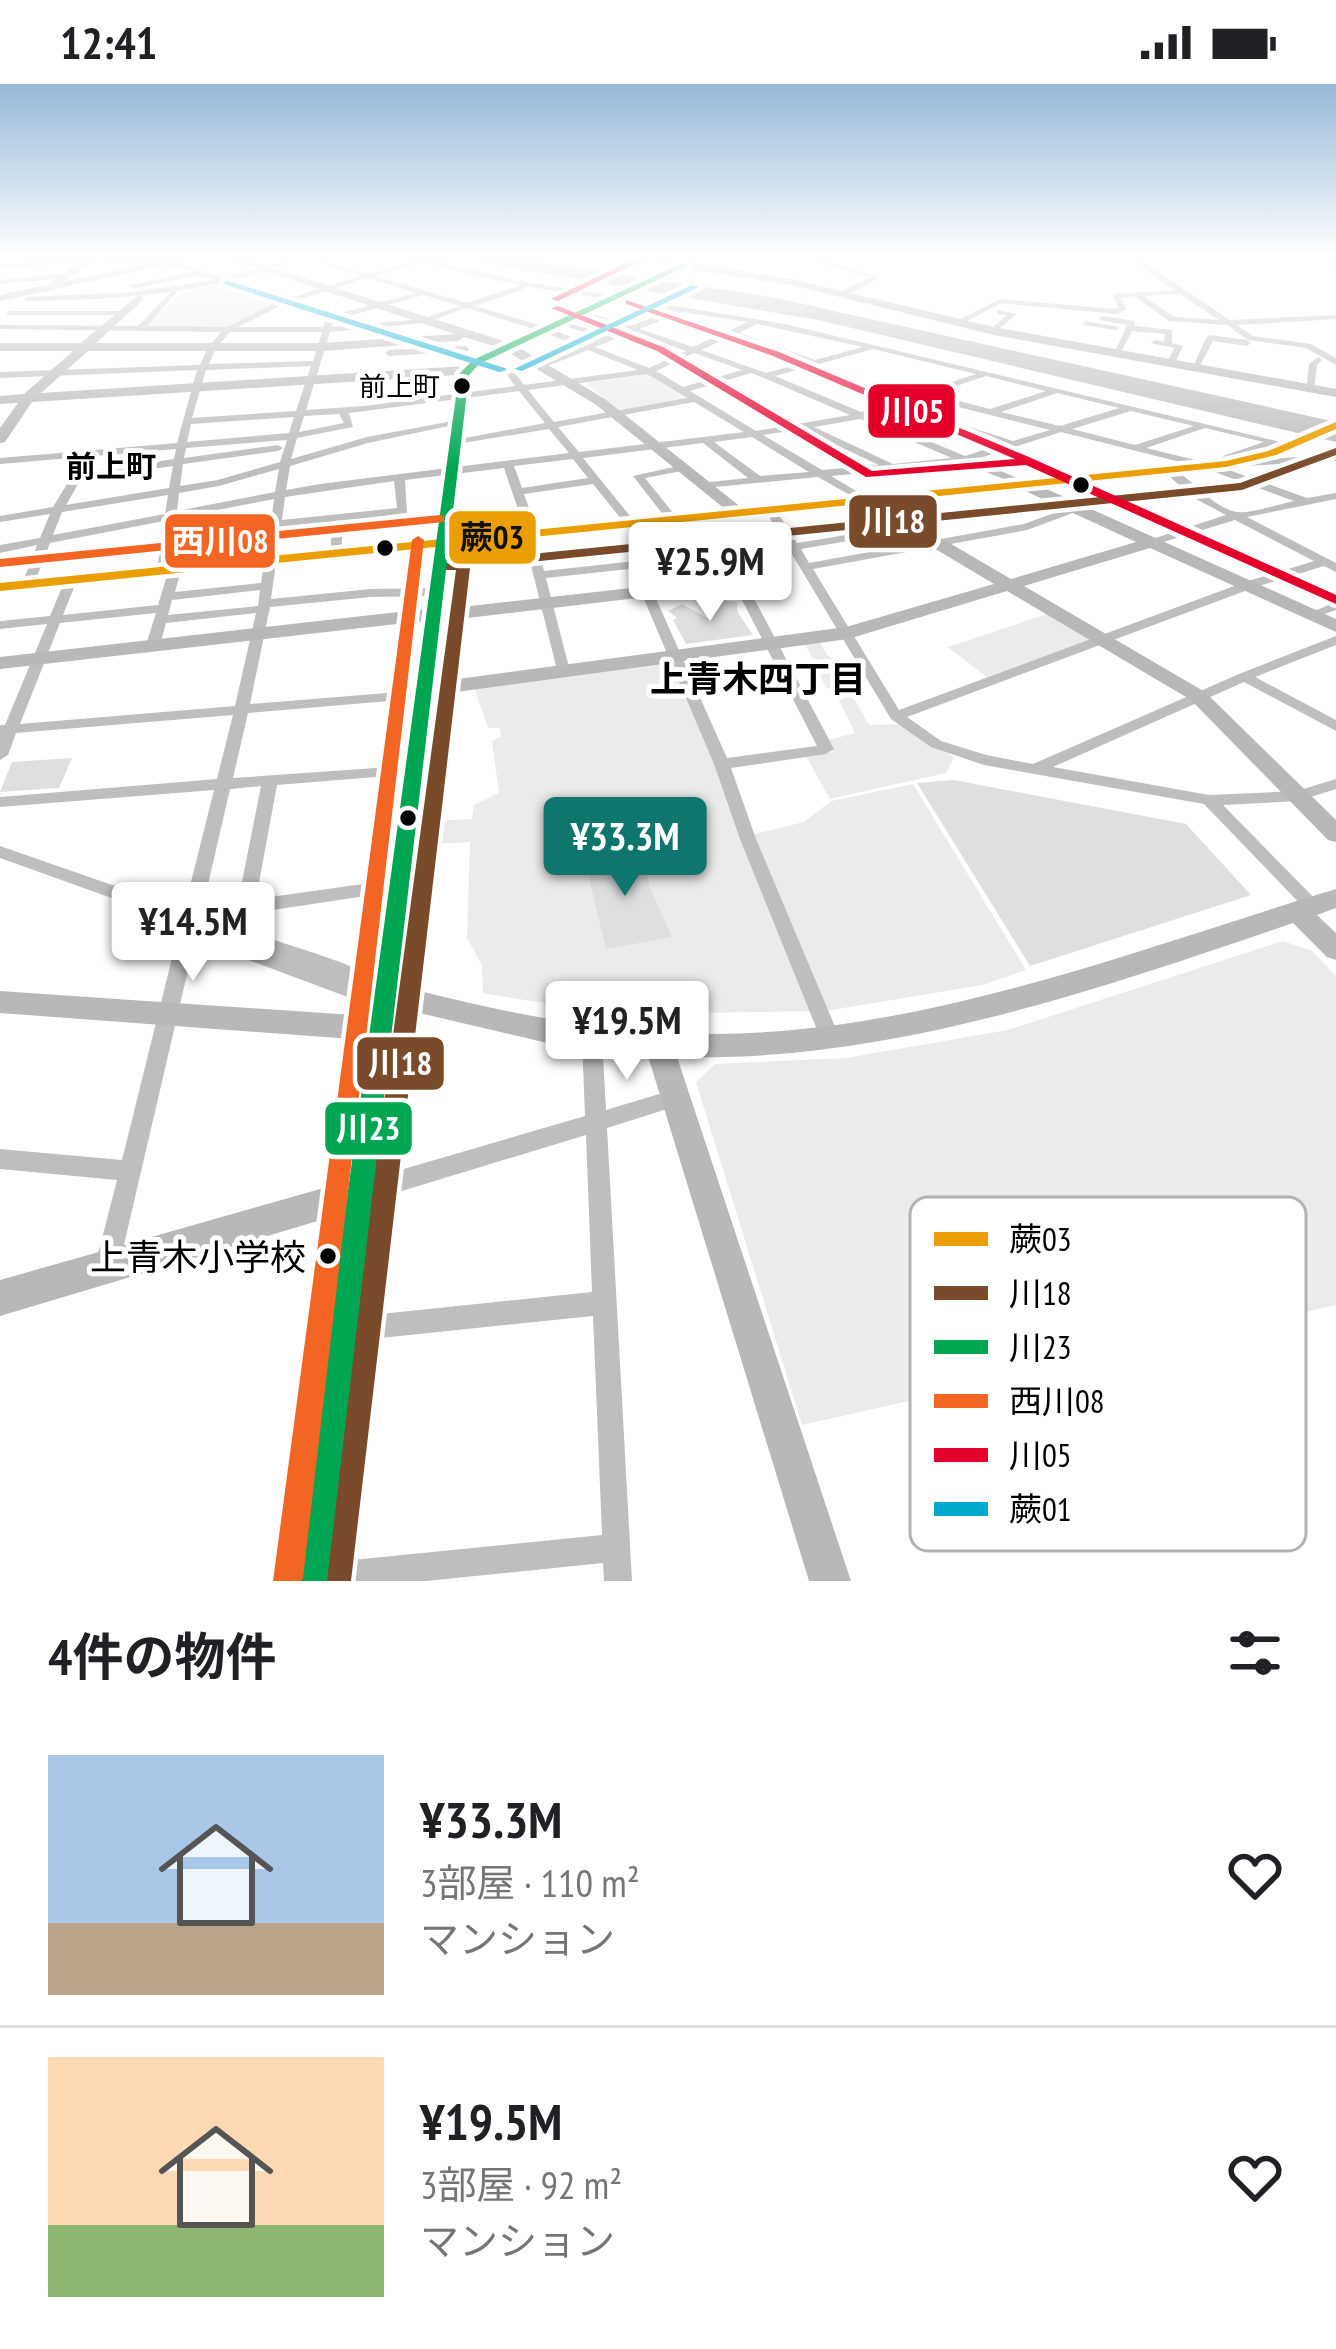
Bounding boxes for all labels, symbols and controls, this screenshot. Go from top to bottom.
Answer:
text: 12:41 [60,13,157,71]
place label: 前上町 [359,369,440,403]
marker: 前上町 [451,375,473,397]
line badge: 川05 [866,382,957,440]
text: 川05 [880,389,944,432]
district label: 前上町 [66,446,156,485]
unlabelled marker [1070,474,1092,496]
line badge: 川18 [847,493,939,550]
text: 川18 [861,499,925,542]
line badge: 蕨03 [447,509,538,566]
line badge: 西川08 [163,512,277,570]
text: 蕨03 [460,515,524,558]
text: 西川08 [171,519,269,562]
pin: ¥25.9M [612,522,808,624]
text: ¥25.9M [656,535,764,586]
unlabelled marker [374,537,396,559]
district label: 上青木四丁目 [650,655,866,702]
pin: ¥33.3M [527,797,723,899]
unlabelled marker [397,807,419,829]
text: ¥33.3M [571,810,679,861]
pin: ¥14.5M [95,882,291,984]
text: ¥14.5M [139,895,247,946]
pin: ¥19.5M [529,981,725,1083]
text: ¥19.5M [573,994,681,1045]
line badge: 川18 [355,1035,446,1092]
text: 川18 [368,1041,432,1084]
line badge: 川23 [323,1100,414,1157]
text: 川23 [336,1106,400,1149]
legend [910,1197,1306,1551]
text: 蕨03 [1009,1217,1072,1260]
place label: 上青木小学校 [90,1233,306,1280]
marker: 上青木小学校 [317,1245,339,1267]
text: 川18 [1009,1271,1072,1314]
text: 川23 [1009,1325,1072,1368]
text: 西川08 [1009,1379,1105,1422]
text: 川05 [1009,1433,1072,1476]
text: 蕨01 [1009,1487,1072,1530]
icon: filters [1222,1620,1288,1686]
text: 4件の物件 [48,1623,276,1689]
text: ¥33.3M [420,1786,562,1852]
icon: home [144,1803,288,1947]
icon: heart [1222,1842,1288,1908]
text: 3部屋 · 110 m² [420,1857,640,1908]
text: マンション [420,1913,615,1964]
text: ¥19.5M [420,2088,562,2154]
icon: home [144,2105,288,2249]
icon: heart [1222,2144,1288,2210]
text: 3部屋 · 92 m² [420,2159,622,2210]
text: マンション [420,2215,615,2266]

